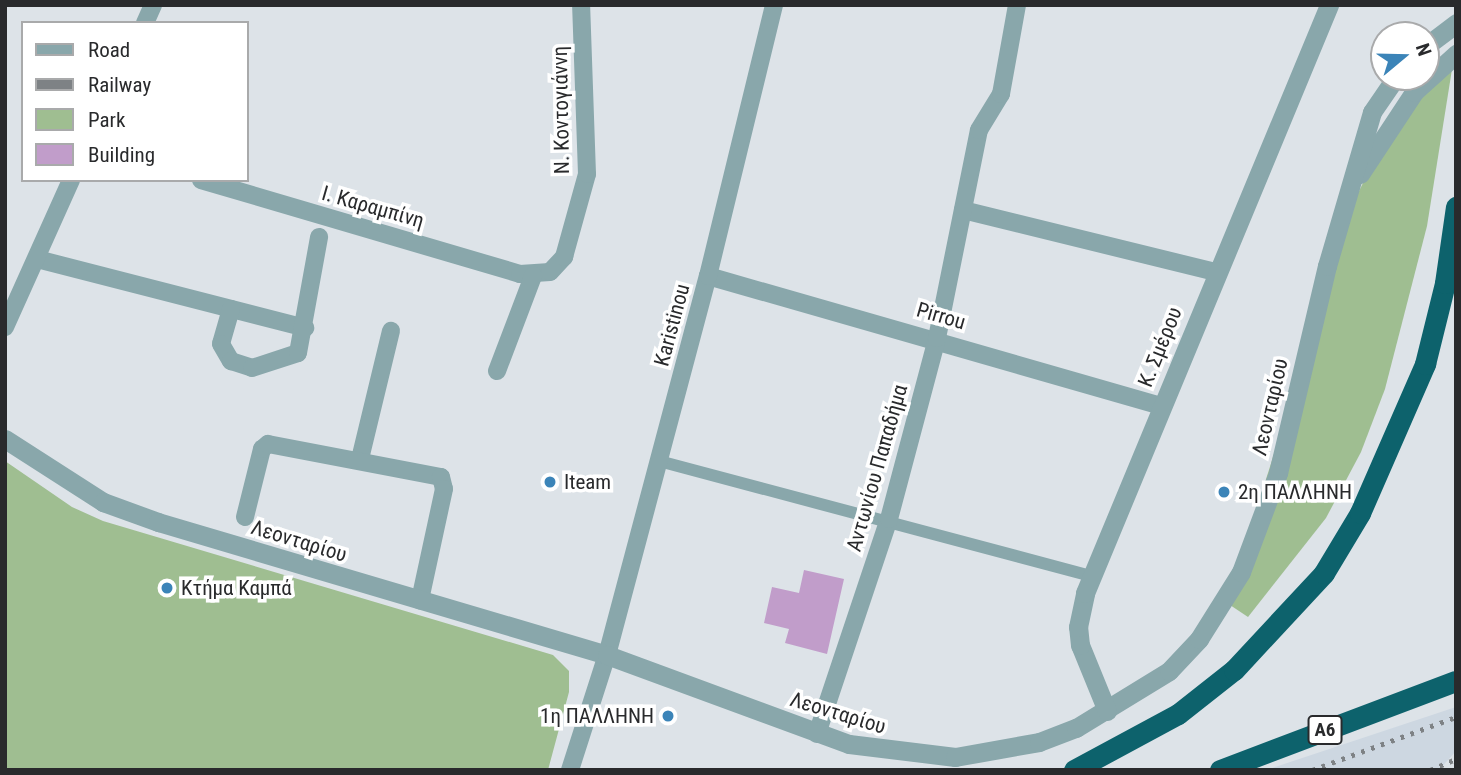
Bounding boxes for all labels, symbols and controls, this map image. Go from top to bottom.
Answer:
legend [21,21,248,182]
north arrow [1370,21,1440,91]
text: Road [88,38,130,62]
text: N [1411,40,1436,59]
street label: Ν. Koντογιάννη [547,46,575,174]
text: Railway [88,73,151,97]
text: Park [88,108,125,132]
text: Building [88,143,155,167]
street label: Ι. Καραμπίνη [319,180,427,234]
street label: Karistinou [649,281,695,369]
street label: Pirrou [914,297,968,335]
street label: Κ. Σμέρου [1133,303,1187,391]
street label: Λεονταρίου [1247,356,1293,458]
street label: Αντωνίου Παπαδήμα [841,382,913,554]
place label: Iteam [564,469,611,495]
marker: Iteam [542,474,558,490]
place label: 2η ΠΑΛΛΗΝΗ [1238,479,1352,505]
marker: 2η ΠΑΛΛΗΝΗ [1216,484,1232,500]
street label: Λεονταρίου [248,515,350,567]
place label: Kτήμα Καμπά [181,575,292,601]
marker: Kτήμα Καμπά [159,580,175,596]
street label: Λεονταρίου [787,687,889,739]
place label: 1η ΠΑΛΛΗΝΗ [540,703,654,729]
marker: 1η ΠΑΛΛΗΝΗ [660,708,676,724]
road number: Α6 [1308,715,1342,746]

